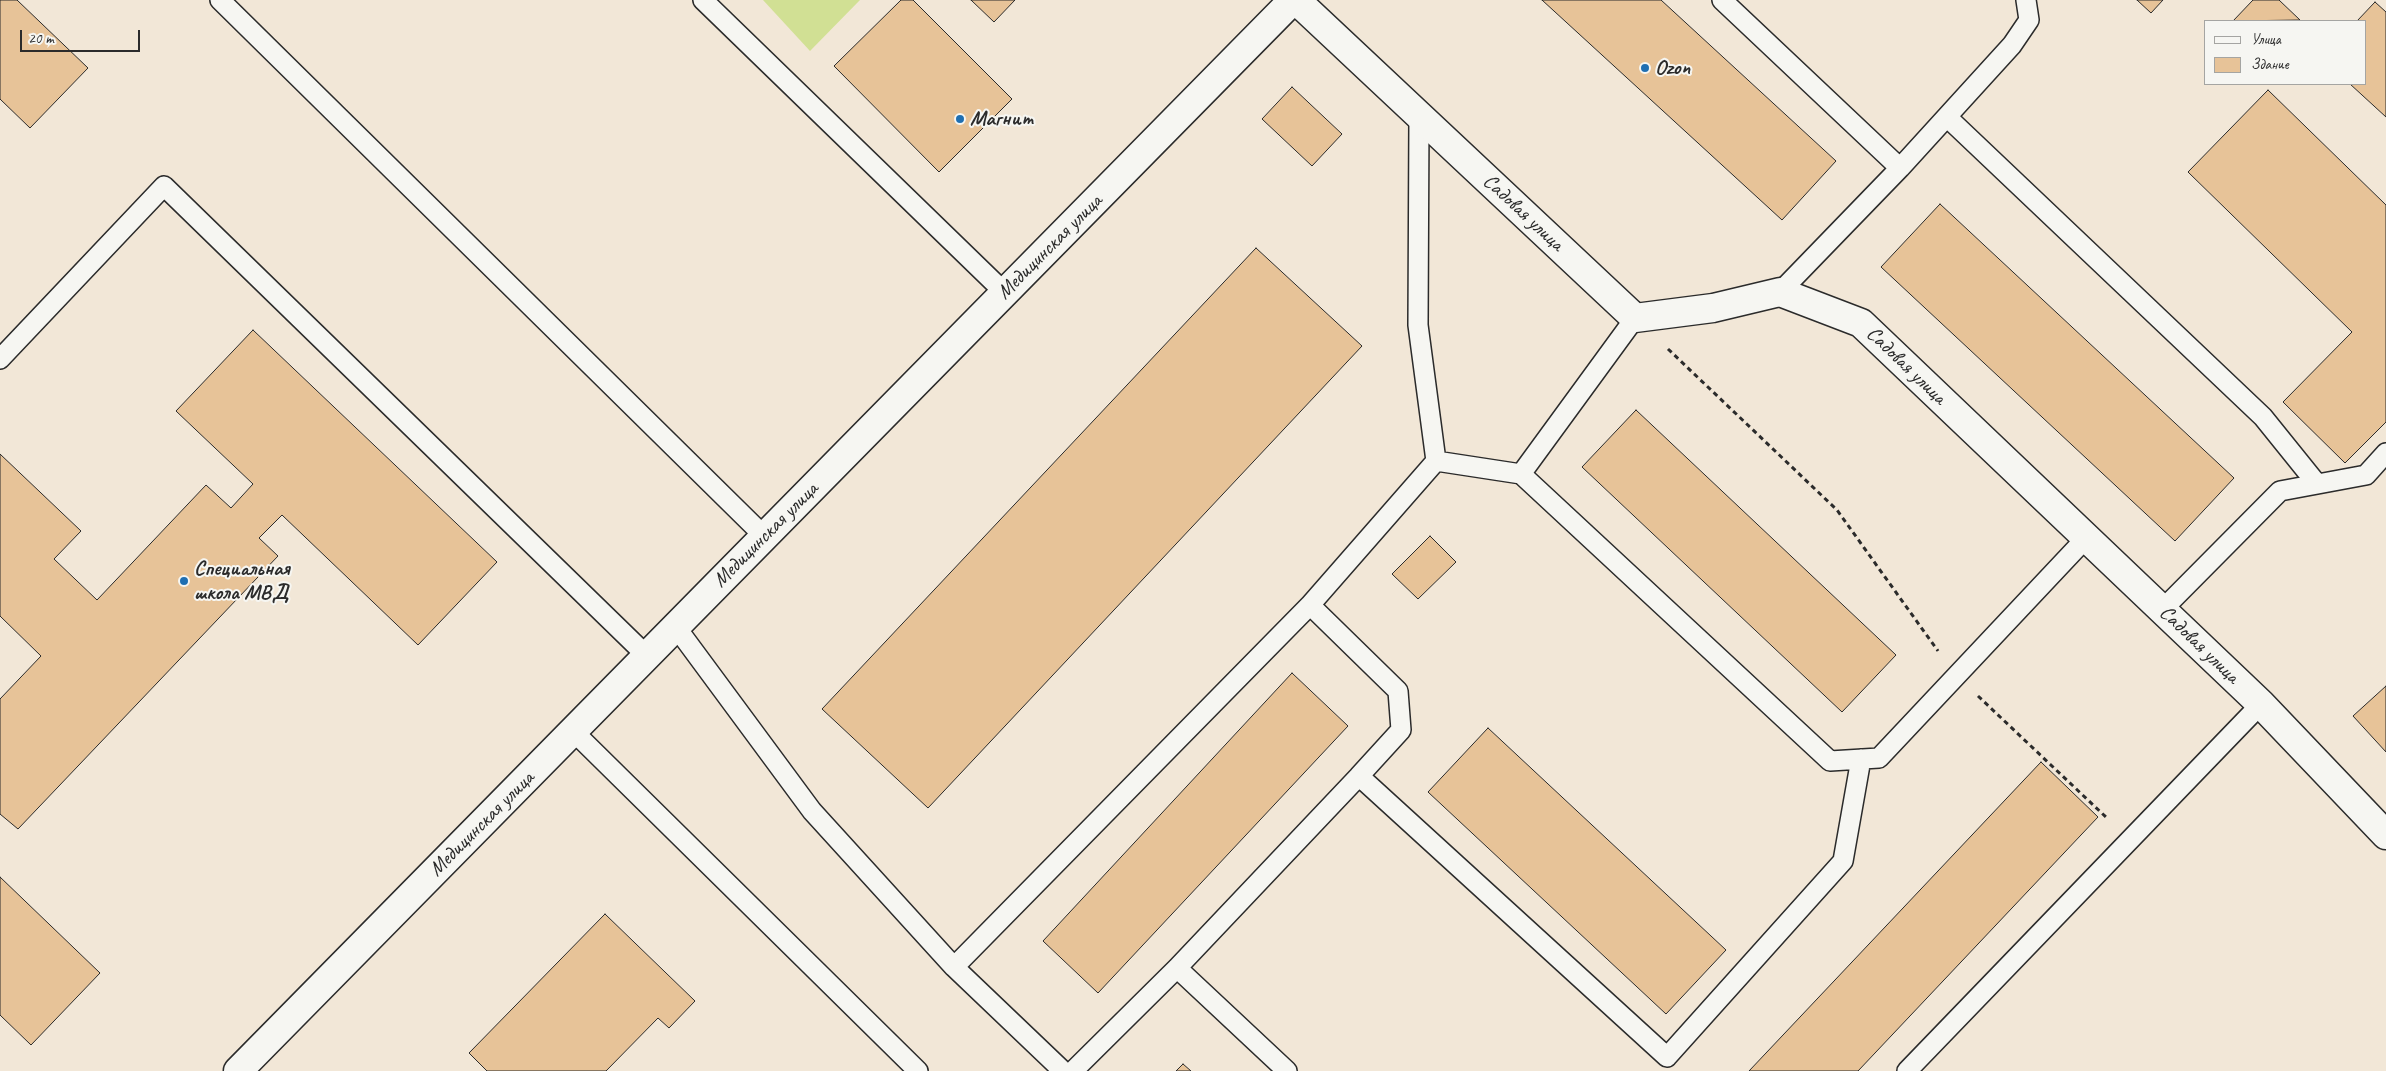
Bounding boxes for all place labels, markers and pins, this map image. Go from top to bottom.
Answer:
place label: Ozon [1655,55,1690,81]
marker: Ozon [1639,62,1651,74]
place label: Магнит [970,106,1033,132]
marker: Магнит [954,113,966,125]
place label: Специальная школа МВД [194,556,290,606]
marker: Специальная школа МВД [178,575,190,587]

